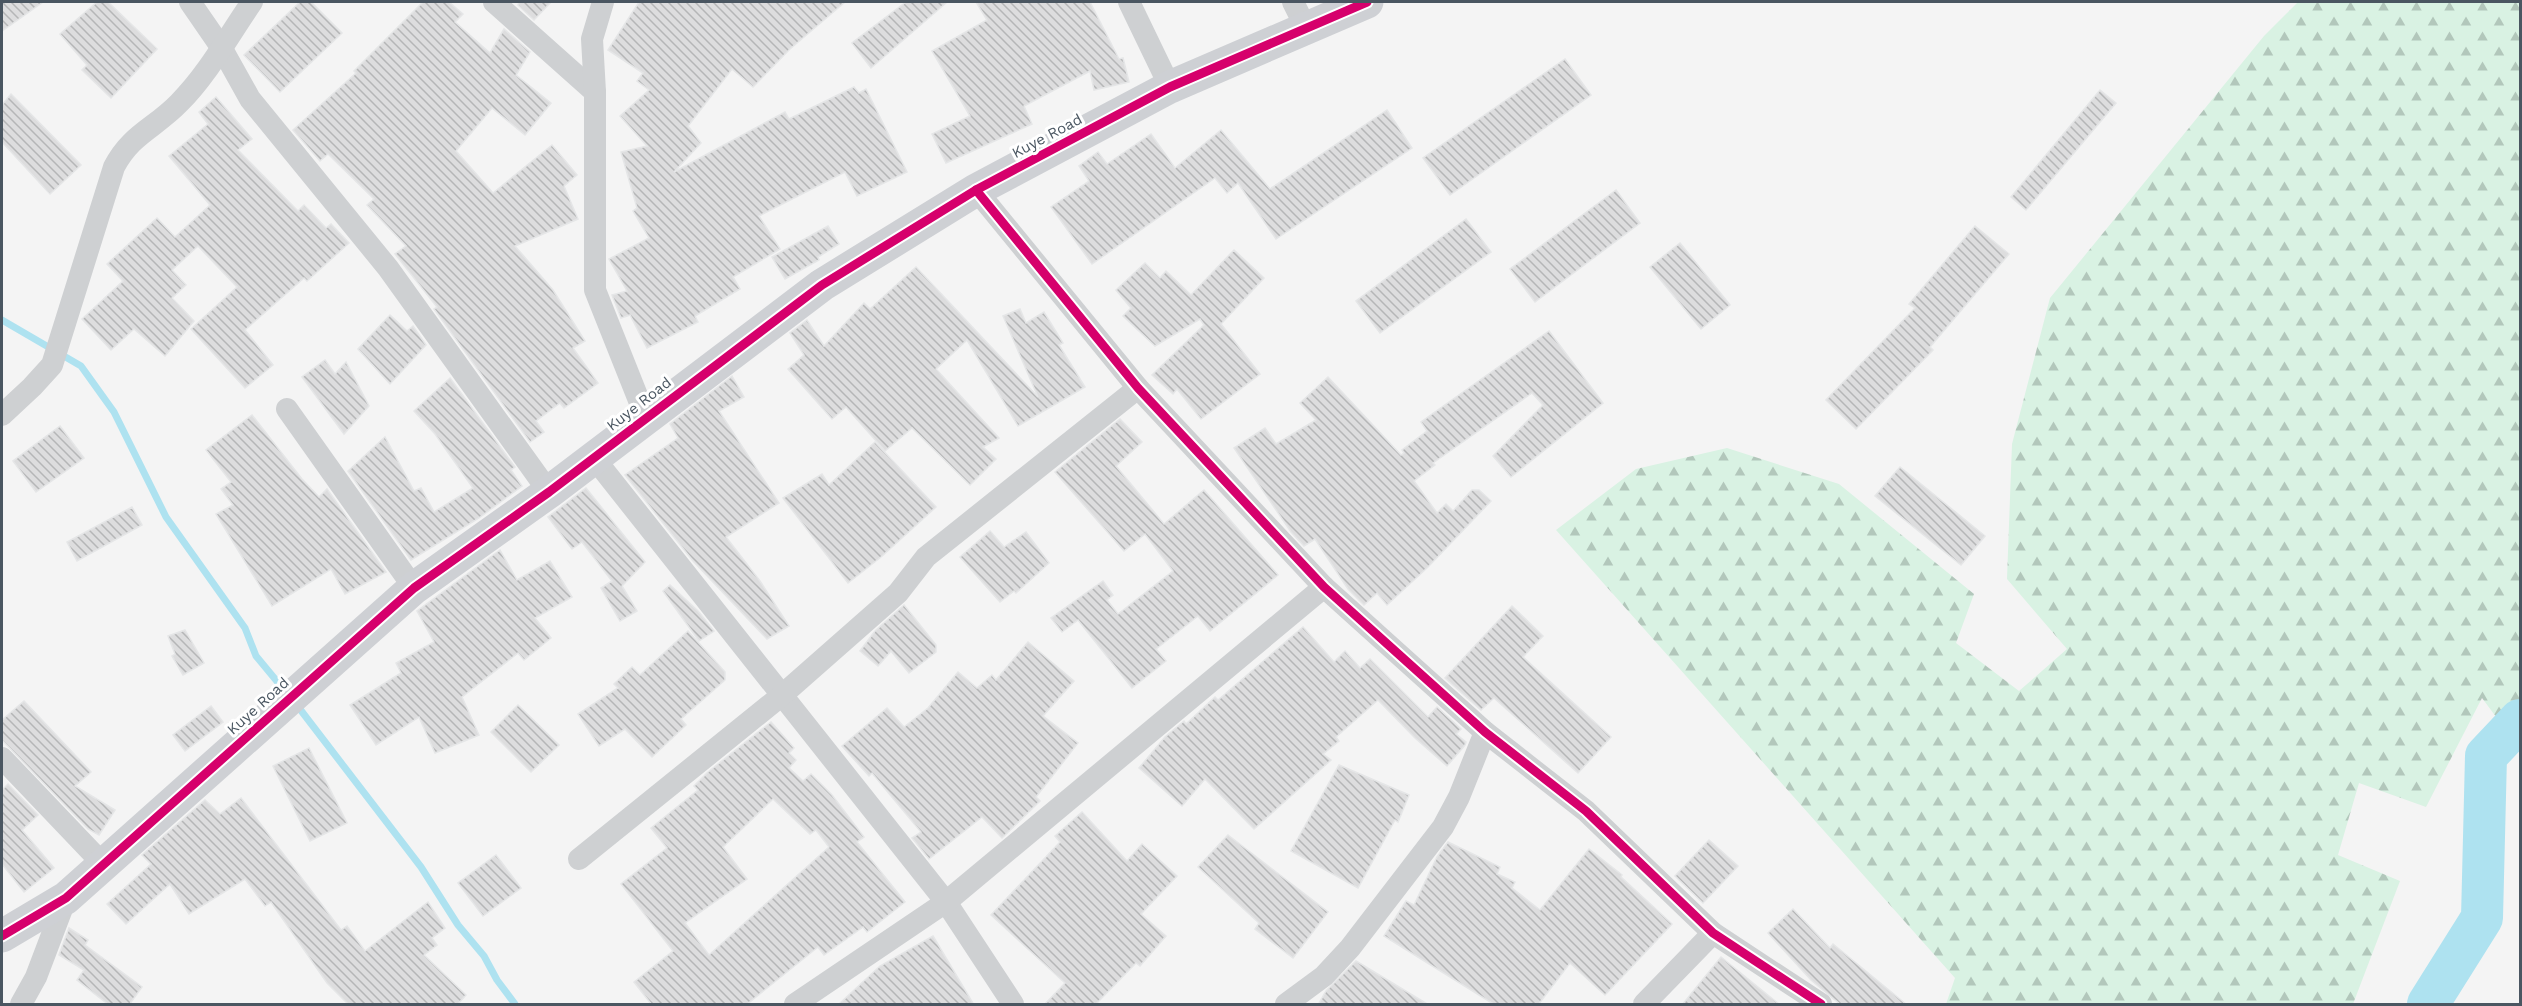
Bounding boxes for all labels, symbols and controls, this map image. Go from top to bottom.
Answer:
street label: Kuye Road [1009,110,1085,162]
street label: Kuye Road [603,373,675,435]
street label: Kuye Road [223,674,293,738]

